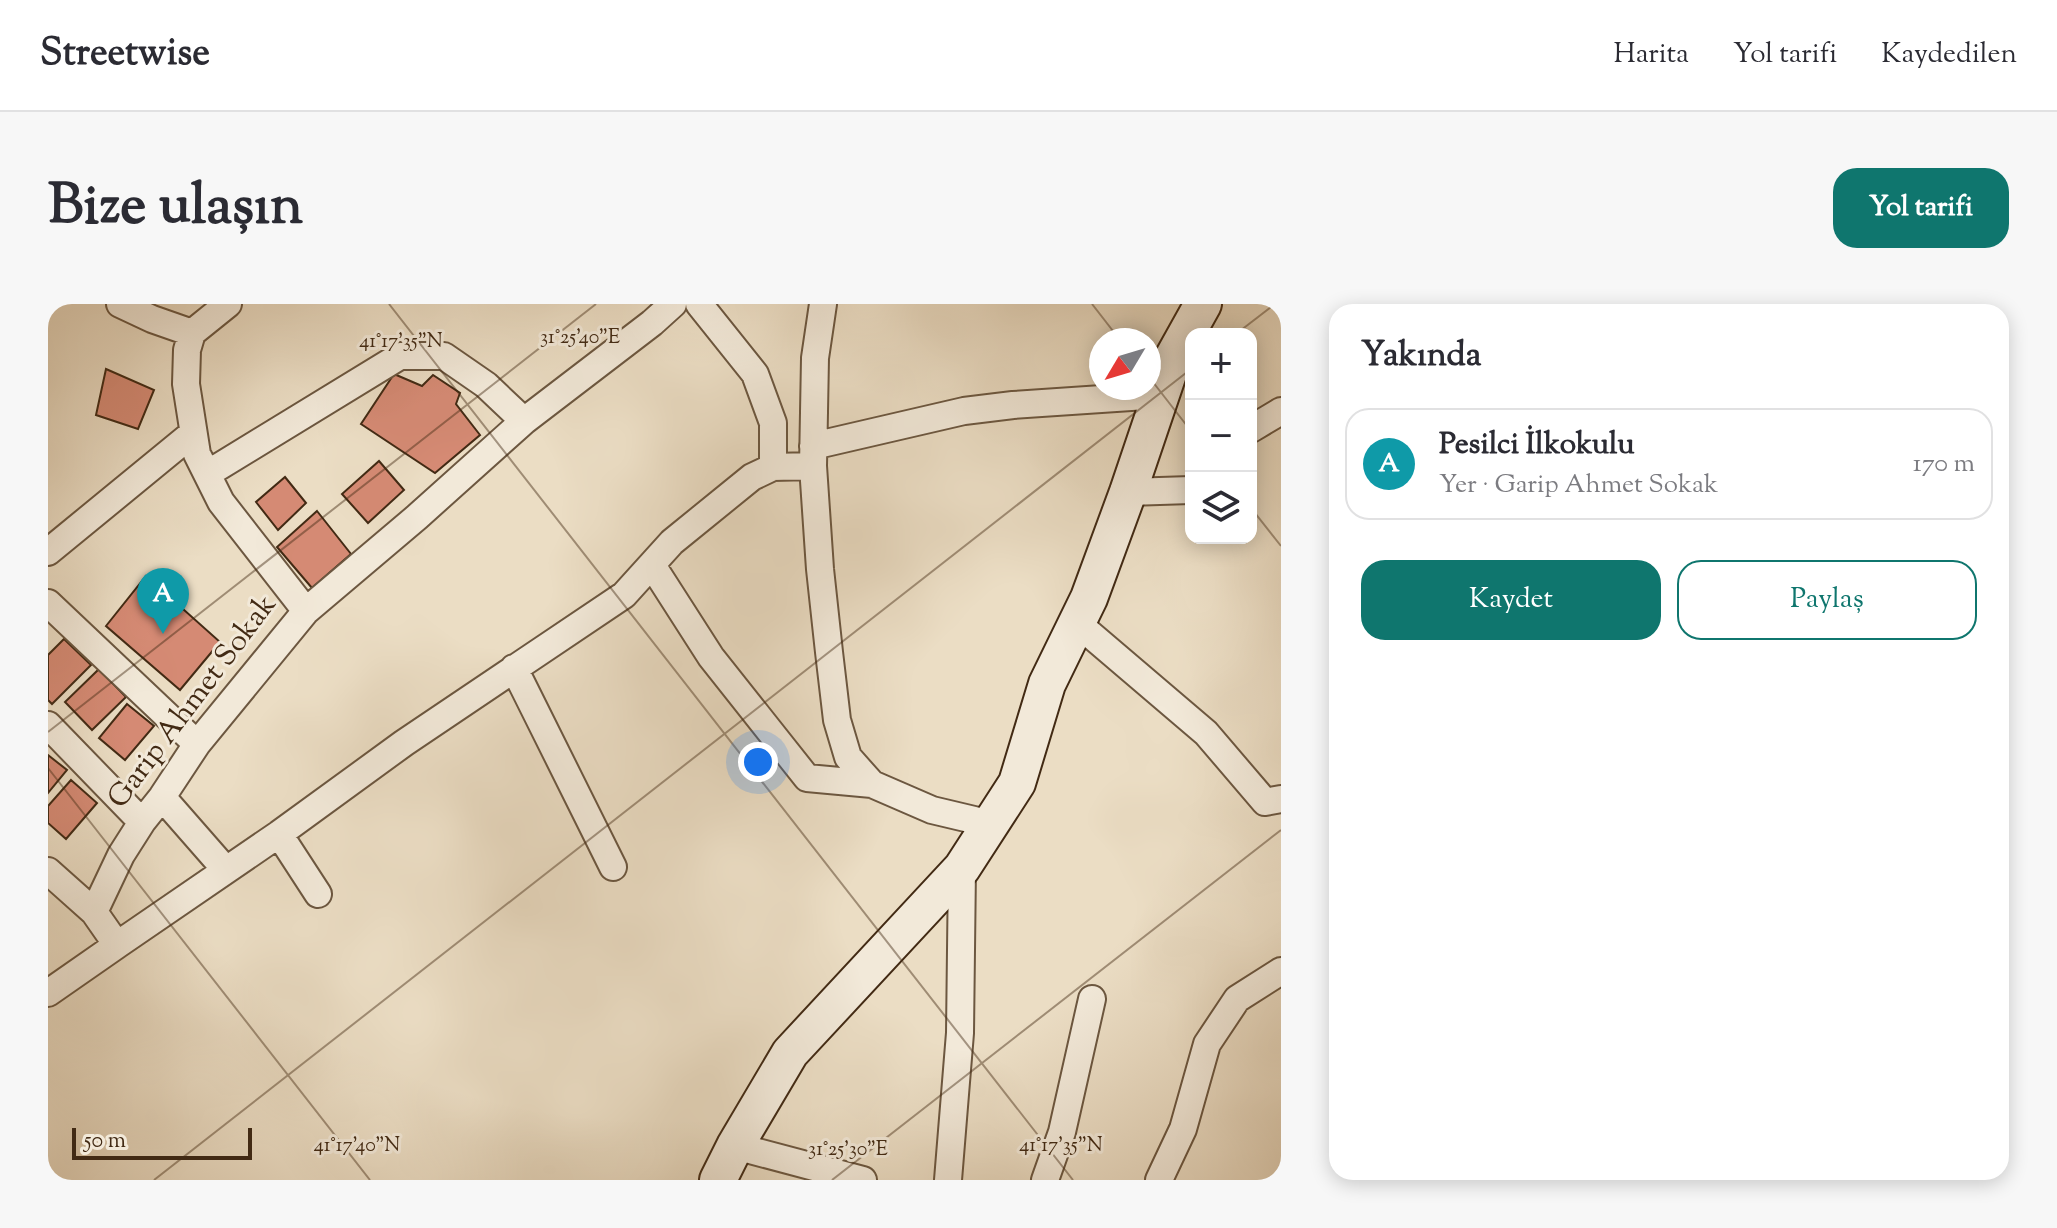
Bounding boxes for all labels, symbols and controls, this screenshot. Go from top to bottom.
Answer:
text: Streetwise [40,28,210,82]
text: Harita [1614,35,1689,75]
text: Yol tarifi [1733,35,1837,75]
text: Kaydedilen [1881,35,2017,75]
text: Bize ulaşın [48,168,303,249]
button: Yol tarifi [1833,168,2009,248]
text: 31°25'40"E [540,324,620,353]
text: 41°17'35"N [359,328,443,357]
north arrow [1089,328,1161,400]
map controls [1185,328,1257,544]
button: + [1185,328,1257,400]
text: Yakında [1361,332,1481,381]
button: − [1185,400,1257,472]
text: Pesilci İlkokulu [1439,424,1634,467]
text: A [1378,446,1400,483]
text: 170 m [1913,446,1975,483]
text: Yer · Garip Ahmet Sokak [1439,467,1718,504]
button: layers [1185,472,1257,544]
button: Kaydet [1361,560,1661,640]
button: Paylaş [1677,560,1977,640]
pin: A [137,568,189,634]
street label: Garip Ahmet Sokak [101,588,285,816]
your location [738,742,778,782]
scale bar [72,1124,252,1160]
text: 50 m [84,1126,126,1158]
text: 41°17'40"N [314,1132,400,1161]
text: 41°17'35"N [1019,1132,1103,1161]
text: 31°25'30"E [808,1136,888,1165]

